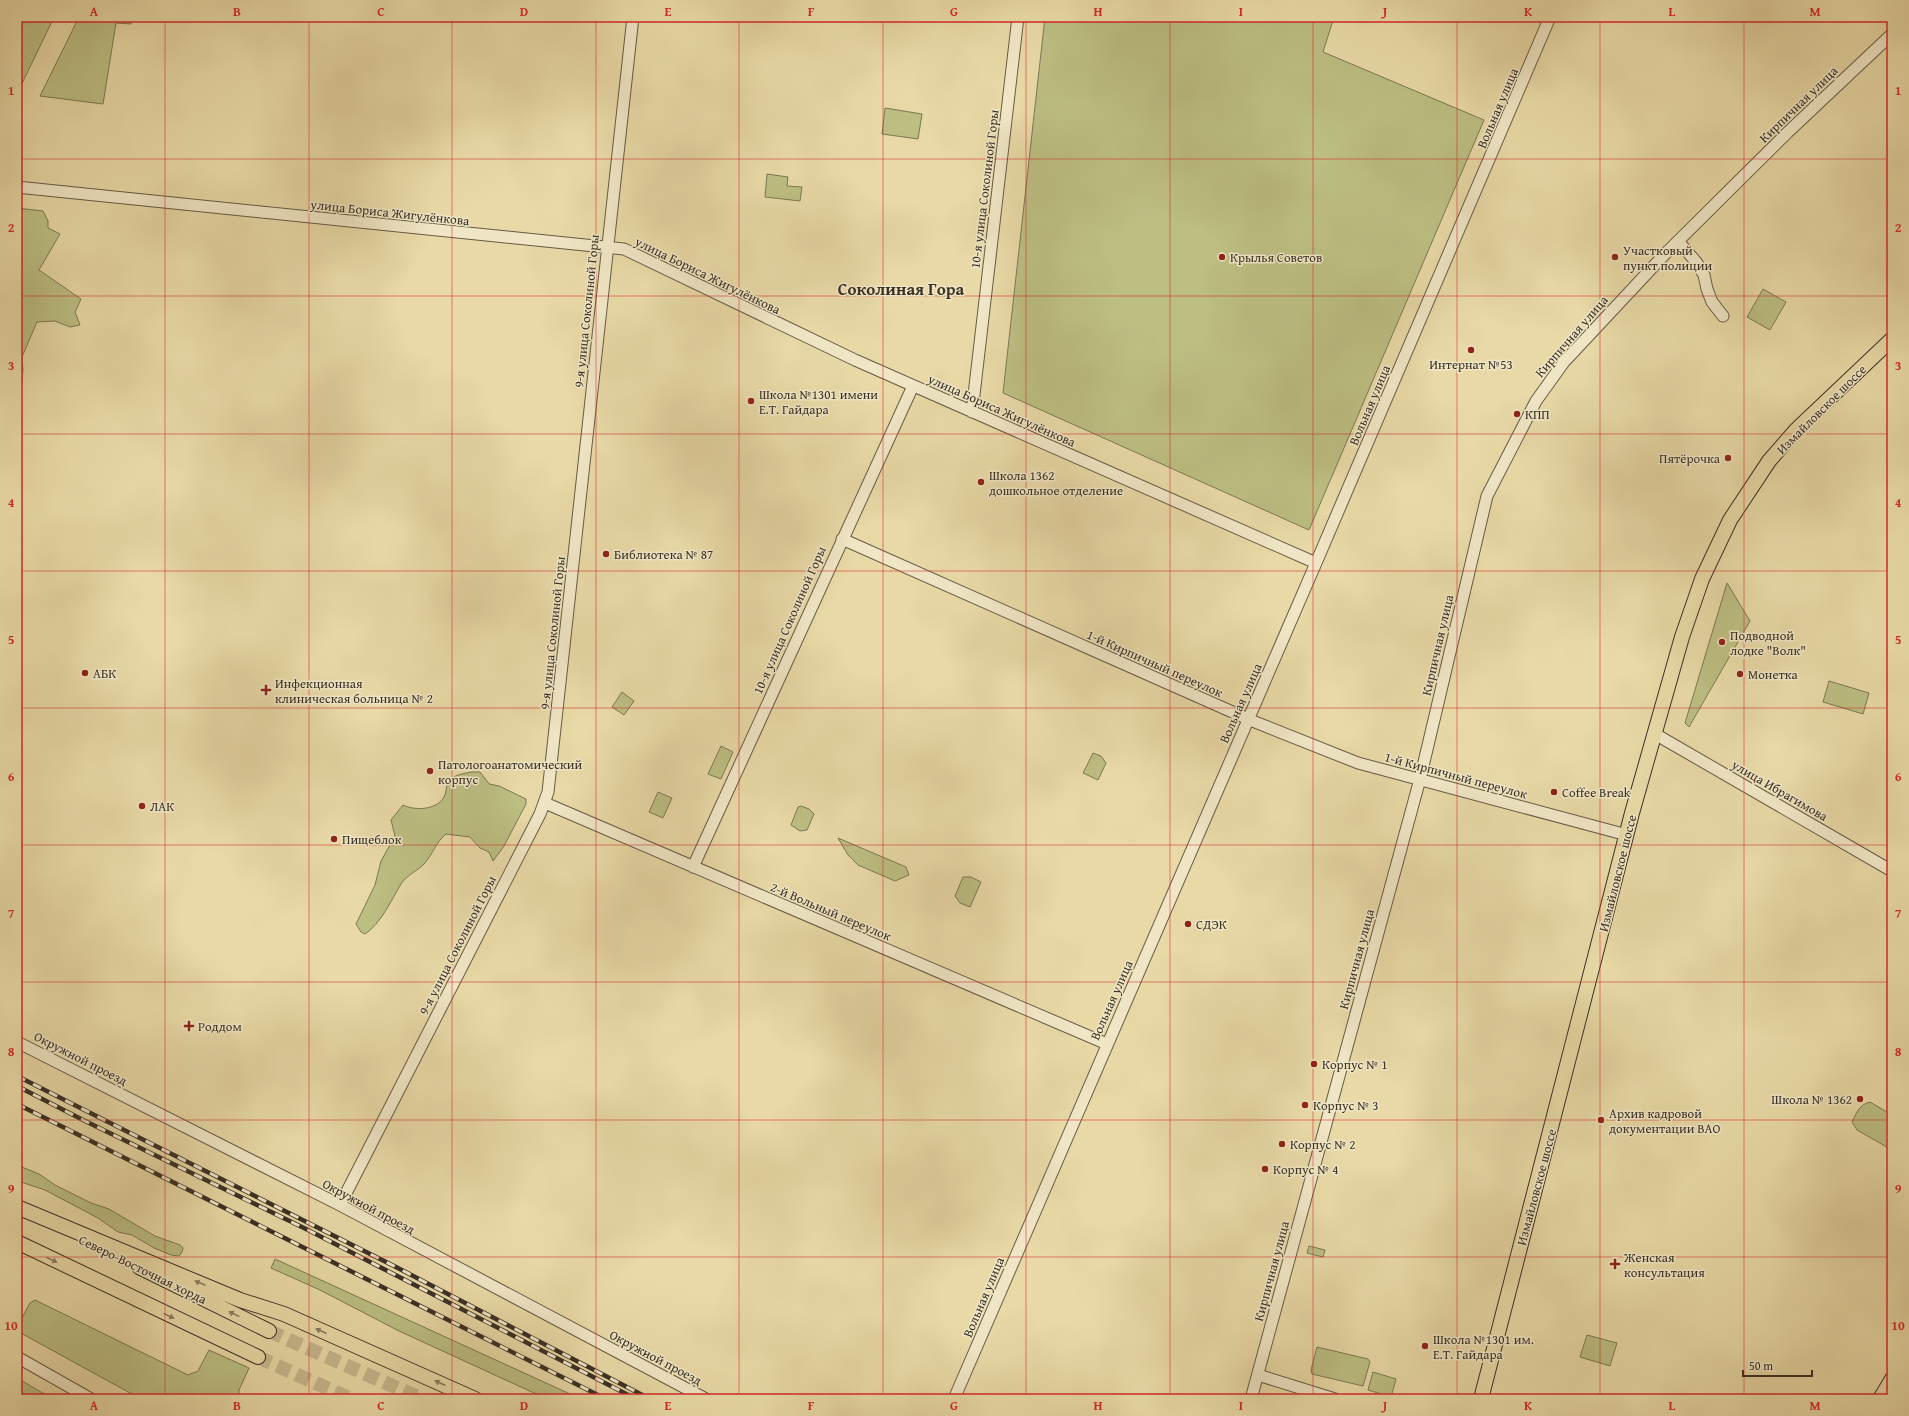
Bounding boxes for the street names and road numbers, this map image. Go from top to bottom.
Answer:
street label: Кирпичная улица [1755,61,1843,147]
street label: Вольная улица [1472,64,1523,151]
street label: 10-я улица Соколиной Горы [965,108,1004,270]
street label: улица Бориса Жигулёнкова [309,195,471,230]
street label: улица Бориса Жигулёнкова [631,231,784,319]
street label: 9-я улица Соколиной Горы [569,233,604,389]
street label: Кирпичная улица [1530,291,1613,381]
street label: Измайловское шоссе [1772,360,1871,459]
street label: Вольная улица [1344,361,1395,448]
street label: улица Бориса Жигулёнкова [924,369,1079,452]
street label: 10-я улица Соколиной Горы [748,543,831,697]
street label: 9-я улица Соколиной Горы [535,555,570,711]
street label: Кирпичная улица [1417,592,1459,697]
street label: 1-й Кирпичный переулок [1084,625,1226,702]
street label: Вольная улица [1214,660,1267,746]
street label: 1-й Кирпичный переулок [1382,747,1530,804]
street label: улица Ибрагимова [1727,755,1832,826]
street label: Измайловское шоссе [1594,813,1641,934]
street label: 9-я улица Соколиной Горы [414,872,501,1018]
street label: 2-й Вольный переулок [767,877,894,946]
street label: Кирпичная улица [1334,906,1379,1011]
street label: Вольная улица [1085,957,1138,1043]
street label: Окружной проезд [31,1027,131,1090]
street label: Измайловское шоссе [1512,1127,1561,1248]
street label: Окружной проезд [319,1174,418,1239]
street label: Кирпичная улица [1249,1218,1294,1323]
street label: Северо-Восточная хорда [76,1230,211,1309]
street label: Вольная улица [958,1253,1009,1340]
street label: Окружной проезд [606,1325,705,1390]

